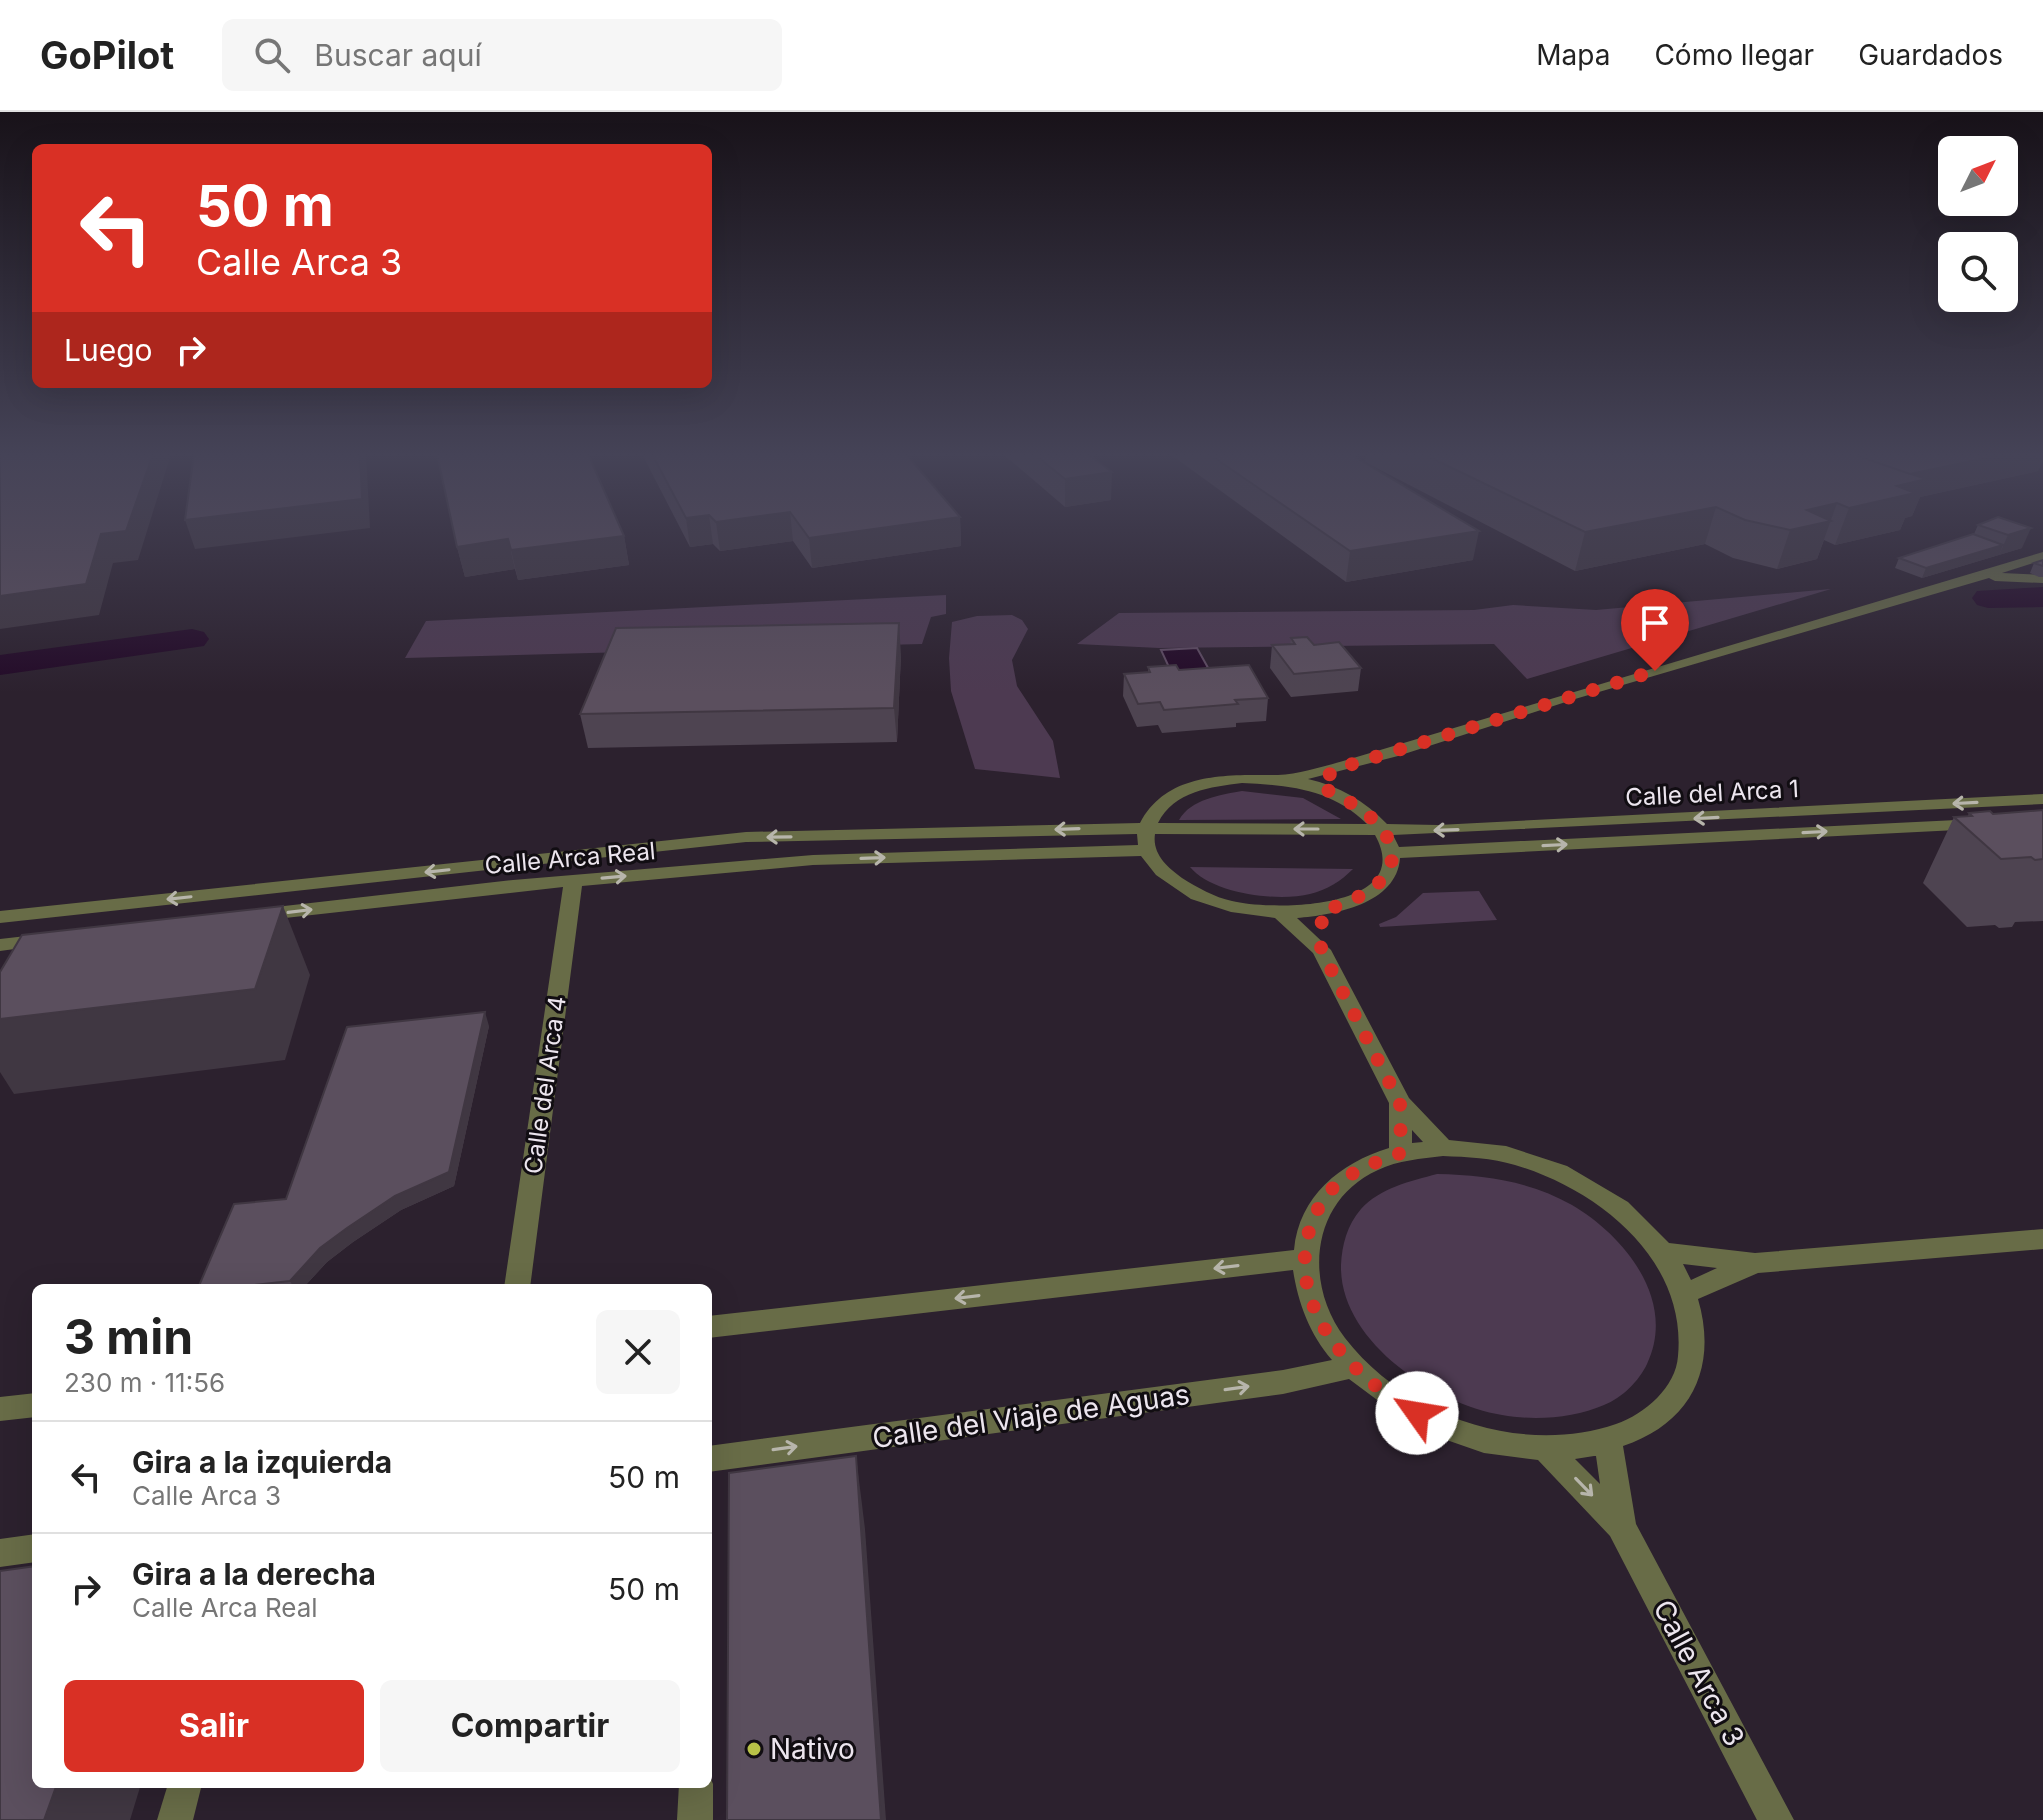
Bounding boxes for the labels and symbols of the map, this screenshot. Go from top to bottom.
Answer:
north arrow [1938,136,2018,216]
pin [1621,589,1689,671]
street label: Calle del Arca 1 [1624,774,1800,812]
one-way arrow [1952,796,1979,811]
one-way arrow [1693,811,1720,826]
one-way arrow [1054,821,1081,836]
one-way arrow [1293,821,1320,837]
one-way arrow [1433,822,1460,837]
one-way arrow [1801,824,1828,839]
one-way arrow [766,829,793,844]
street label: Calle Arca Real [483,836,657,880]
one-way arrow [1541,837,1568,852]
one-way arrow [859,851,886,866]
one-way arrow [424,863,451,878]
one-way arrow [600,870,627,885]
one-way arrow [166,890,192,905]
one-way arrow [286,903,313,918]
street label: Calle del Arca 4 [518,994,572,1176]
one-way arrow [1213,1259,1239,1274]
one-way arrow [954,1289,981,1304]
position arrow [1375,1371,1459,1455]
street label: Calle del Viaje de Aguas [870,1377,1192,1455]
one-way arrow [1223,1381,1250,1396]
one-way arrow [772,1440,797,1455]
one-way arrow [1574,1477,1593,1497]
street label: Calle Arca 3 [1646,1594,1752,1752]
place label: Nativo [770,1732,855,1766]
marker: Nativo [745,1740,763,1758]

